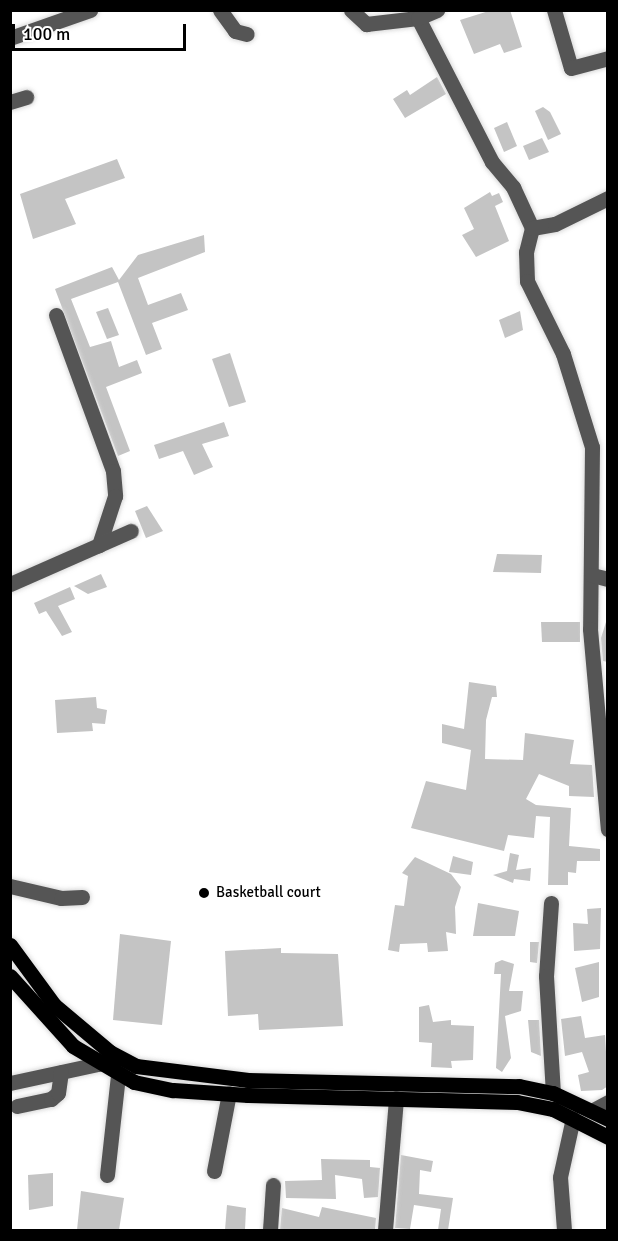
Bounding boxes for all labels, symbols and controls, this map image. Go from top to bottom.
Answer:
scale bar [15,12,189,50]
text: 100 m [23,23,70,45]
place label: Basketball court [216,884,321,902]
marker: Basketball court [197,886,211,900]

